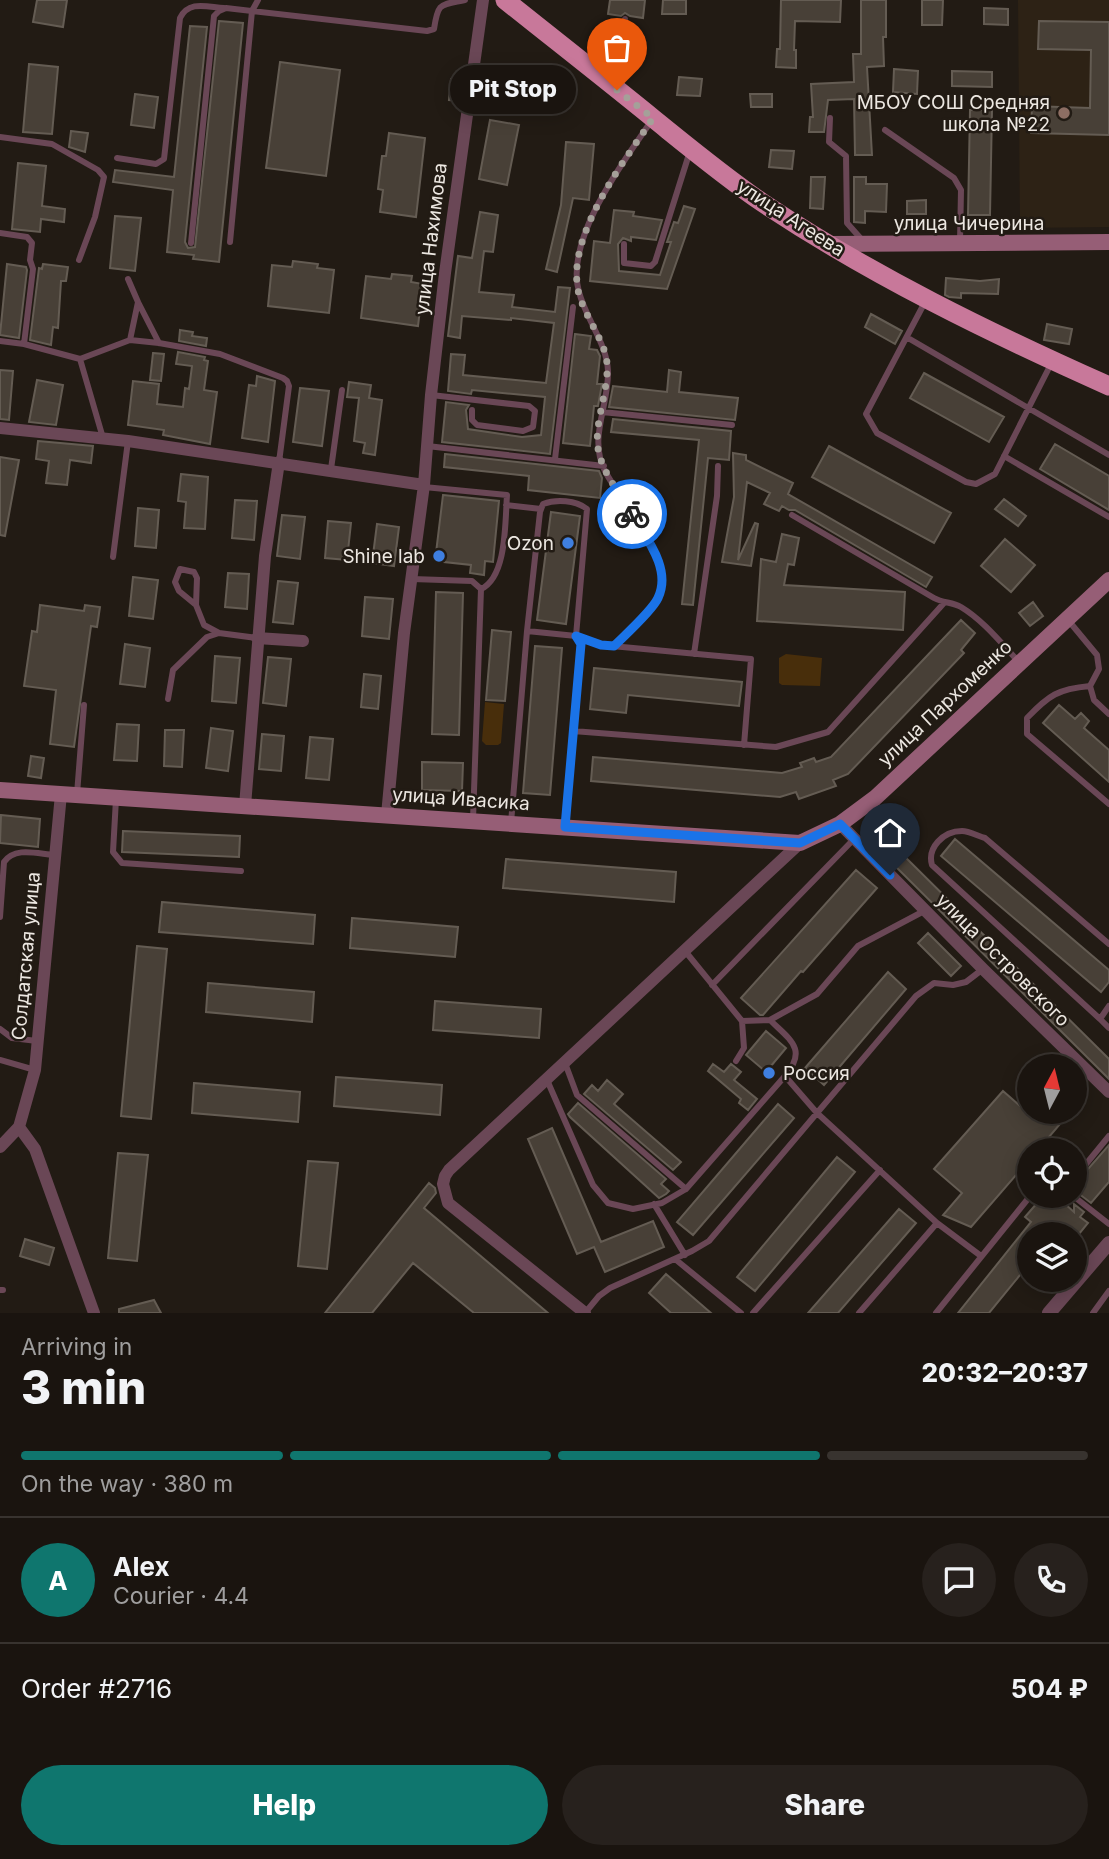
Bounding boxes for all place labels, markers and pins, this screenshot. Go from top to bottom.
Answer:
pin [587,18,647,90]
callout: Pit Stop [449,66,575,114]
place label: МБОУ СОШ Средняя школа №22 [857,91,1050,136]
marker: МБОУ СОШ Средняя школа №22 [1056,105,1072,121]
place label: Ozon [507,532,554,555]
marker: Ozon [560,535,576,551]
place label: Shine lab [342,545,425,568]
marker: Shine lab [431,548,447,564]
pin [860,803,920,875]
place label: Россия [783,1062,850,1085]
marker: Россия [761,1065,777,1081]

